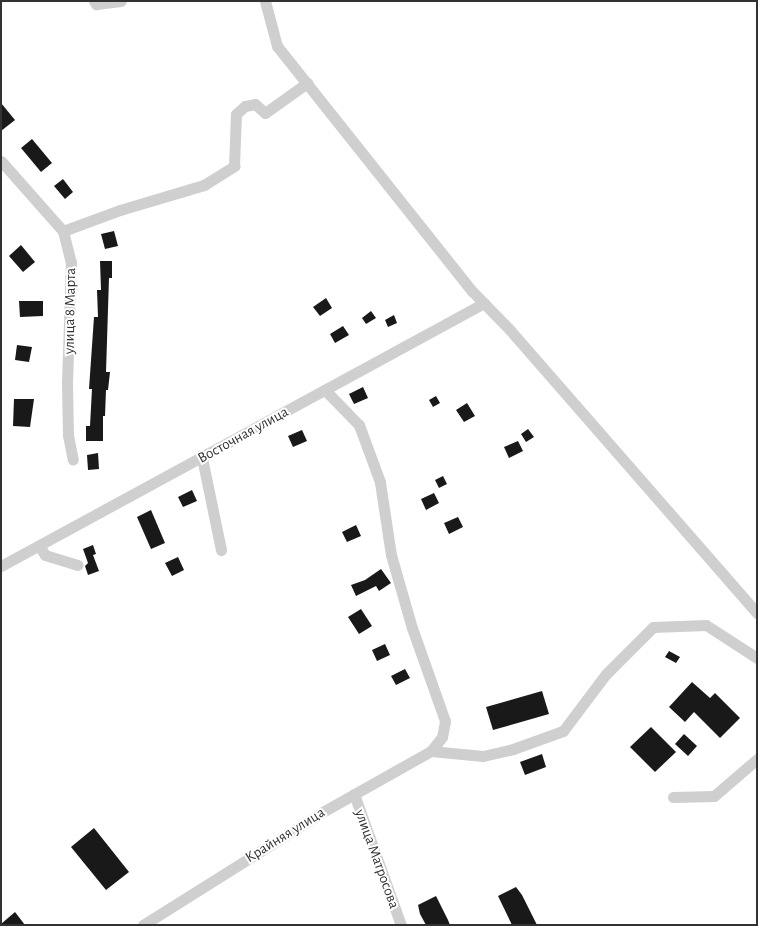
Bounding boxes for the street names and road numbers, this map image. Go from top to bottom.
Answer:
street label: улица 8 Марта [60,268,80,354]
street label: Восточная улица [195,403,291,467]
street label: Крайняя улица [242,803,328,867]
street label: улица Матросова [351,807,403,911]

